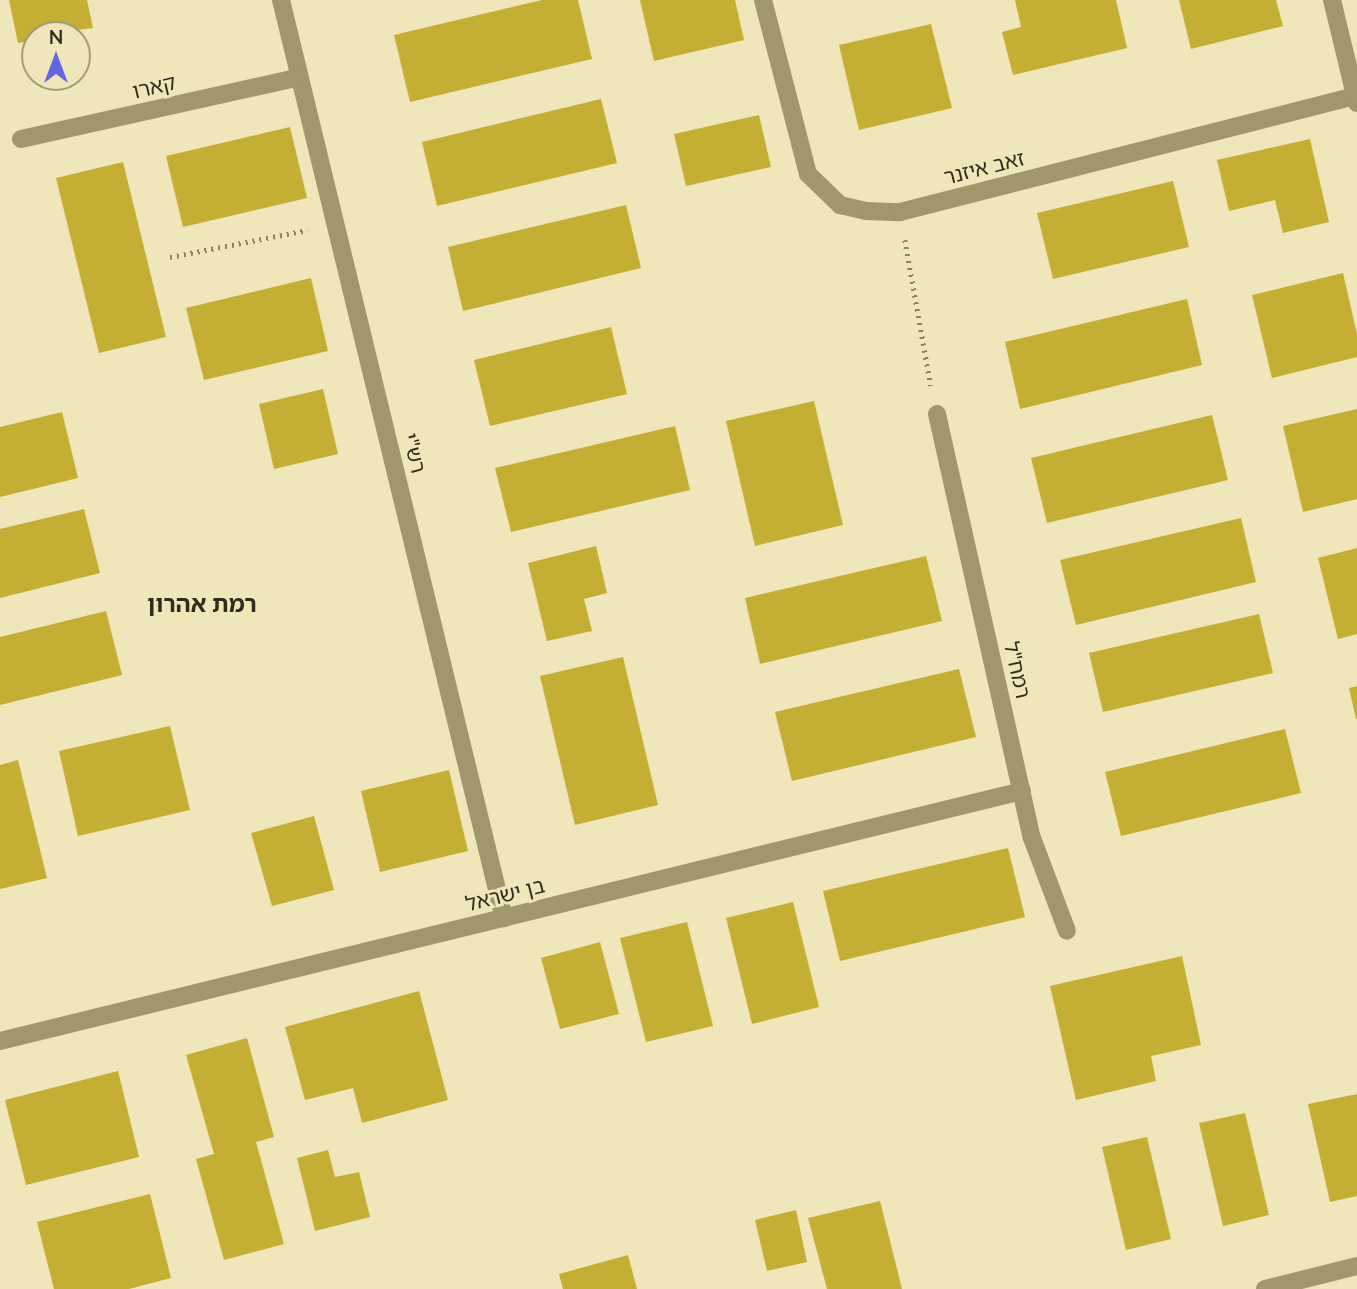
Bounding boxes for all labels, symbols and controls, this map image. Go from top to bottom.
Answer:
north arrow [21,21,91,91]
text: N [49,25,63,48]
street label: קארו [130,69,178,103]
street label: זאב איזנר [941,145,1027,189]
street label: רש"י [398,430,432,476]
district label: רמת אהרון [147,589,257,617]
street label: רמח"ל [999,639,1037,701]
street label: בן ישראל [463,872,547,916]

